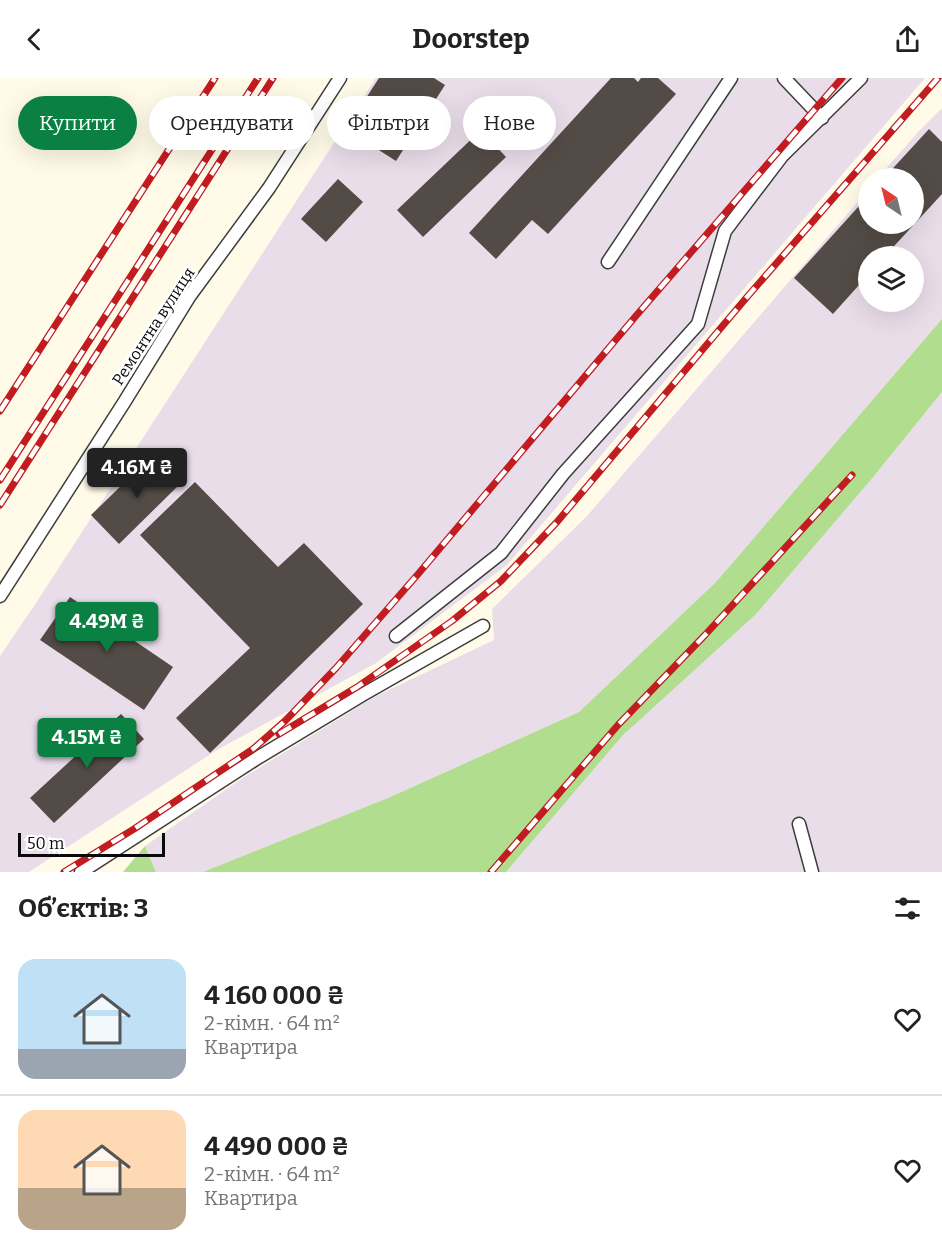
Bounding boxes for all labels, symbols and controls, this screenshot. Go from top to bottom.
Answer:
icon: back [18,23,51,56]
text: Doorstep [412,23,530,55]
icon: share [891,23,924,56]
chip: Купити [18,96,137,150]
chip: Орендувати [149,96,315,150]
chip: Фільтри [327,96,451,150]
chip: Нове [463,96,556,150]
north arrow [858,168,924,234]
map controls [858,168,924,312]
button: layers [858,246,924,312]
street label: Ремонтна вулиця [108,264,199,389]
pin: 4.16M ₴ [82,448,192,499]
text: 4.16M ₴ [101,455,173,479]
pin: 4.49M ₴ [52,602,162,653]
text: 4.49M ₴ [69,609,145,633]
pin: 4.15M ₴ [32,718,142,769]
text: 4.15M ₴ [51,725,123,749]
scale bar [18,830,165,858]
text: 50 m [27,834,64,853]
icon: filters [891,892,924,925]
text: Об’єктів: 3 [18,893,148,924]
text: 4 160 000 ₴ [204,980,345,1011]
icon: home [66,983,138,1055]
icon: heart [891,1003,924,1036]
text: 2-кімн. · 64 m² [204,1011,340,1035]
text: Квартира [204,1035,298,1059]
text: 4 490 000 ₴ [204,1131,349,1162]
icon: home [66,1134,138,1206]
icon: heart [891,1154,924,1187]
text: 2-кімн. · 64 m² [204,1162,340,1186]
text: Квартира [204,1186,298,1210]

